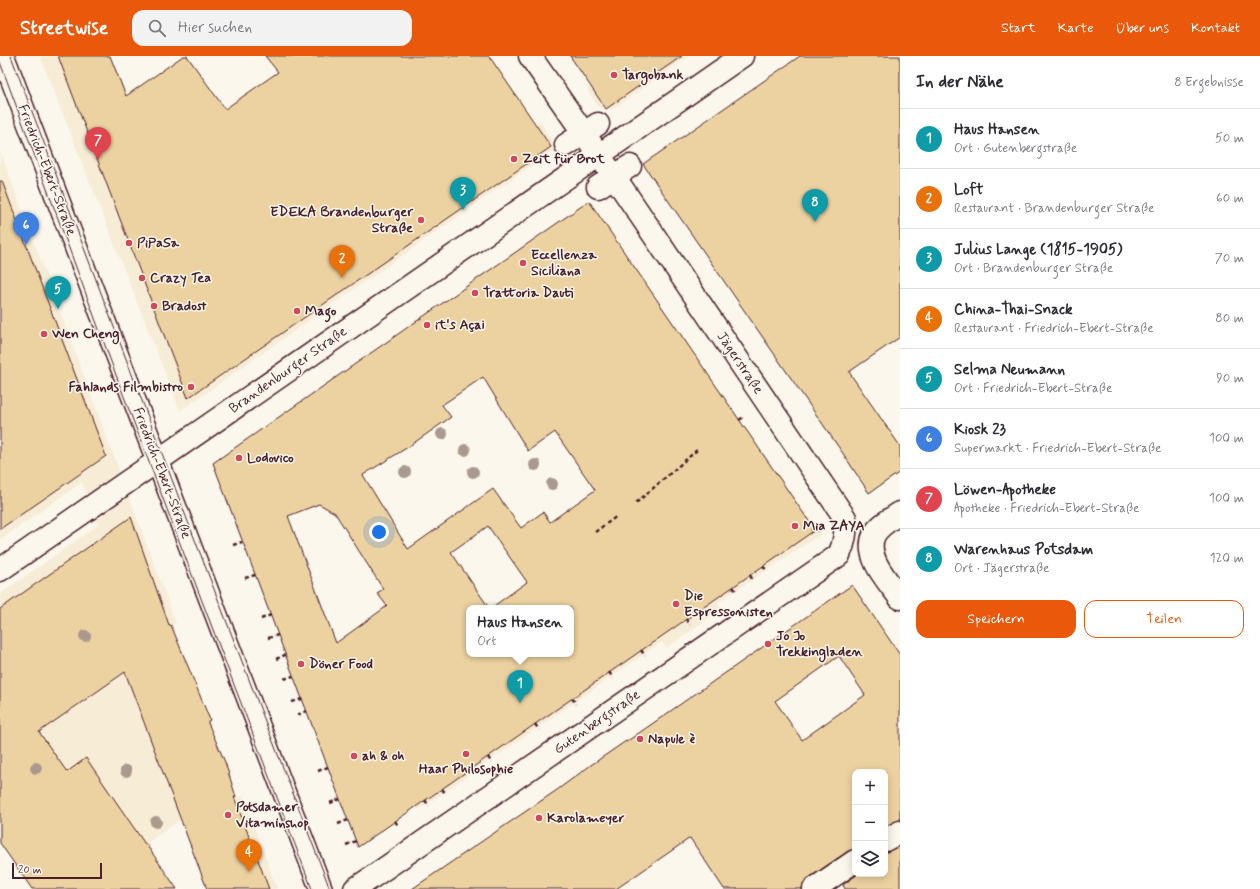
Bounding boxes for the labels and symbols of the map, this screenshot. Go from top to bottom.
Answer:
place label: Targobank [622,66,684,86]
marker: Targobank [609,70,619,80]
street label: Friedrich-Ebert-Straße [14,102,80,238]
pin: 7 [85,127,111,160]
place label: Zeit für Brot [522,150,606,168]
marker: Zeit für Brot [509,154,519,164]
pin: 3 [450,177,476,210]
pin: 8 [802,189,828,222]
place label: EDEKA Brandenburger Straße [270,203,414,237]
pin: 6 [13,212,39,245]
marker: EDEKA Brandenburger Straße [416,215,426,225]
place label: PiPaSa [137,234,180,252]
marker: PiPaSa [124,238,134,248]
pin: 2 [329,245,355,278]
place label: Eccellenza Siciliana [531,246,597,280]
marker: Eccellenza Siciliana [518,258,528,268]
place label: Crazy Tea [150,269,211,287]
marker: Crazy Tea [137,273,147,283]
pin: 5 [45,276,71,309]
place label: Trattoria Dauti [483,284,573,302]
marker: Trattoria Dauti [470,288,480,298]
place label: Bradost [162,297,207,315]
marker: Bradost [149,301,159,311]
place label: Mago [305,302,337,323]
marker: Mago [292,306,302,316]
place label: it's Açai [435,316,485,334]
marker: it's Açai [422,320,432,330]
street label: Brandenburger Straße [225,322,352,419]
place label: Wen Cheng [51,325,120,345]
street label: Jägerstraße [713,328,767,398]
marker: Wen Cheng [39,329,49,339]
place label: Fahlands Filmbistro [69,378,183,396]
marker: Fahlands Filmbistro [186,382,196,392]
street label: Friedrich-Ebert-Straße [129,405,195,541]
place label: Lodovico [247,449,294,467]
marker: Lodovico [234,453,244,463]
place label: Mia ZAYA [803,517,865,535]
marker: Mia ZAYA [790,521,800,531]
your location [369,522,389,542]
place label: Die Espressonisten [684,587,773,621]
marker: Die Espressonisten [671,599,681,609]
place label: Jo Jo Trekkingladen [776,627,864,663]
marker: Jo Jo Trekkingladen [763,639,773,649]
place label: Döner Food [309,655,373,673]
marker: Döner Food [296,659,306,669]
pin: 1 [507,670,533,703]
street label: Gutenbergstraße [550,686,645,760]
place label: Napule è [648,730,696,748]
marker: Napule è [635,734,645,744]
place label: ah & oh [362,747,404,765]
marker: Haar Philosophie [461,749,471,759]
marker: ah & oh [349,751,359,761]
place label: Haar Philosophie [419,760,513,778]
place label: Potsdamer Vitaminshop [236,798,309,832]
place label: Karolameyer [547,809,625,827]
marker: Potsdamer Vitaminshop [223,810,233,820]
marker: Karolameyer [534,813,544,823]
pin: 4 [236,839,262,872]
scale bar [12,861,102,880]

